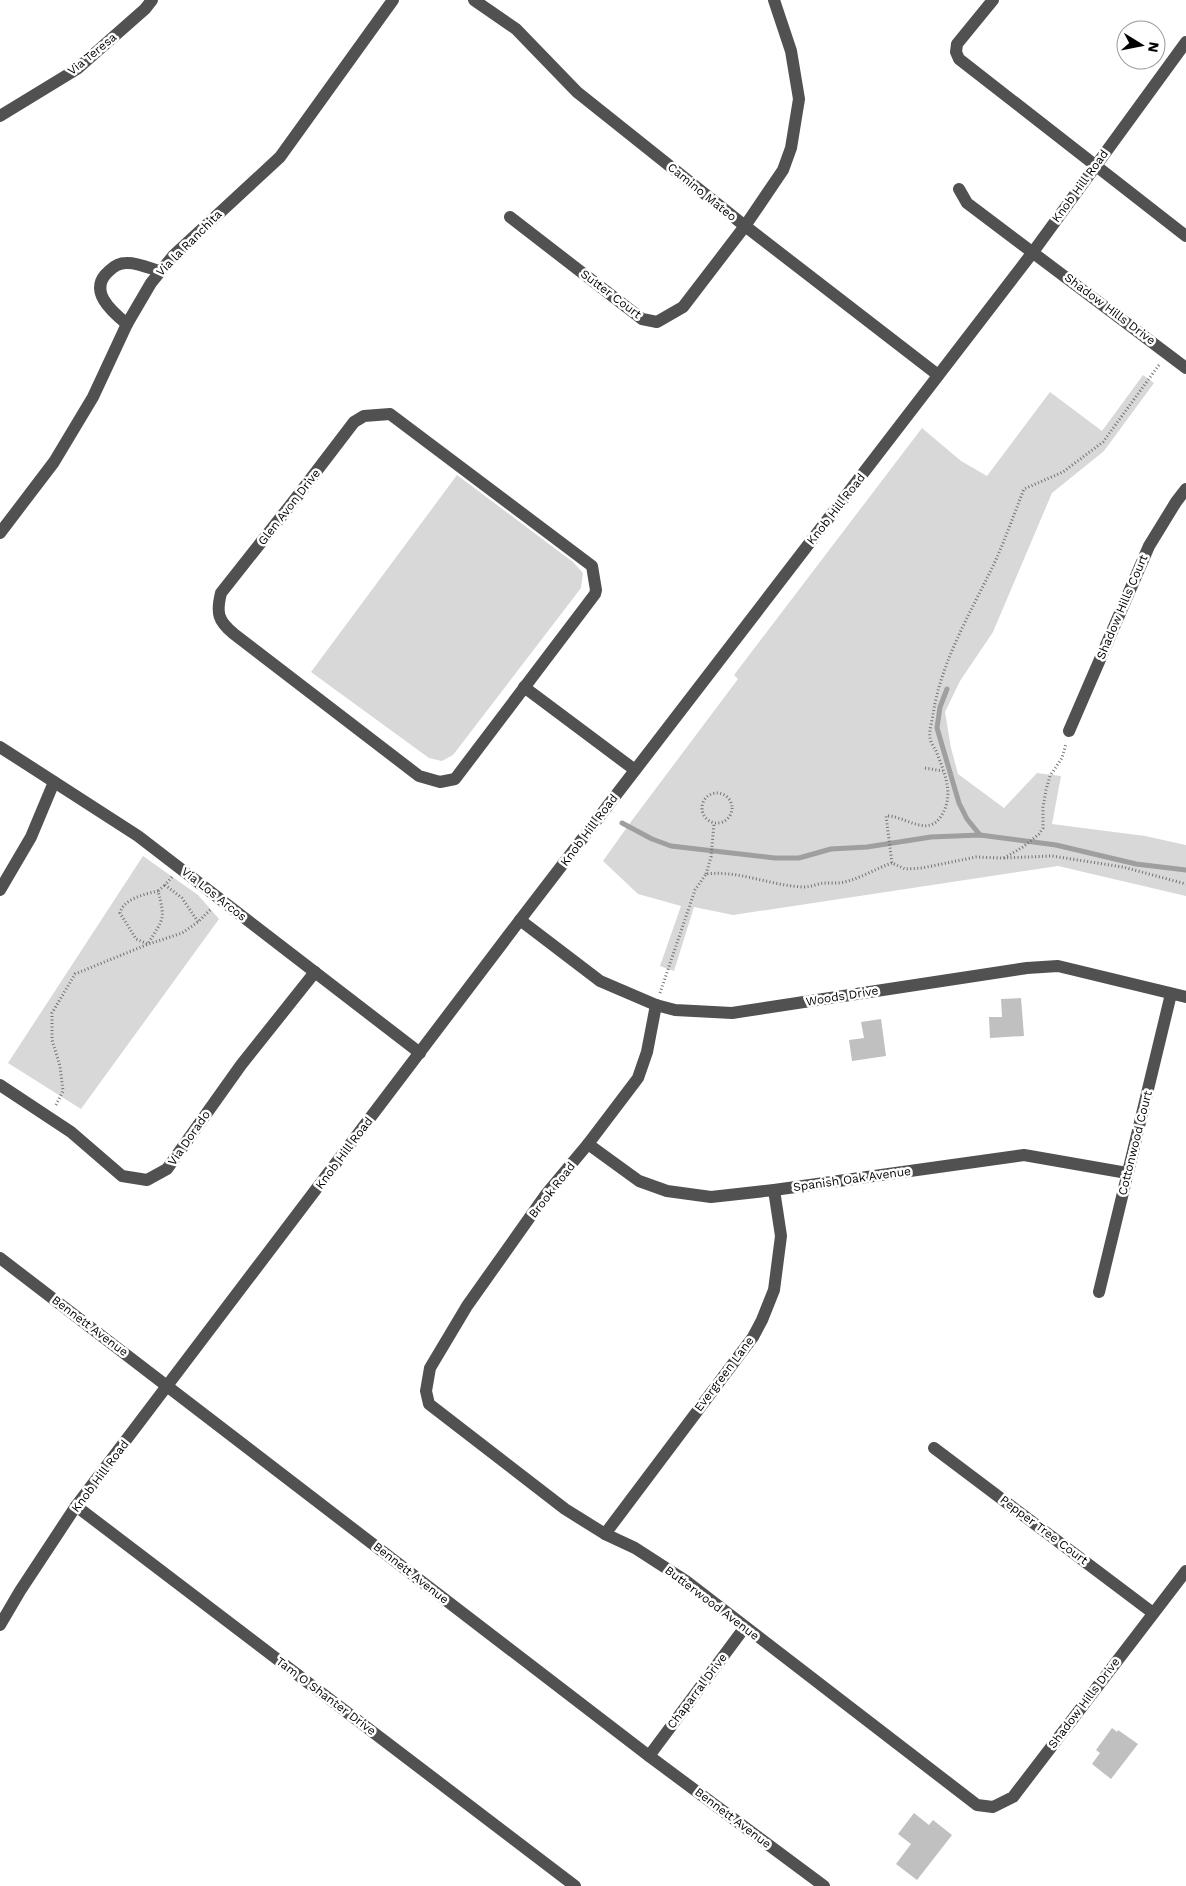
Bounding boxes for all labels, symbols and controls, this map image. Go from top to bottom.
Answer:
north arrow [1116,20,1166,70]
street label: Via Teresa [65,30,119,78]
text: N [1145,41,1163,54]
street label: Knob Hill Road [1049,147,1111,225]
street label: Camino Mateo [665,160,739,224]
street label: Via la Ranchita [153,207,225,279]
street label: Sutter Court [578,267,644,321]
street label: Shadow Hills Drive [1062,270,1158,348]
street label: Glen Avon Drive [255,466,323,548]
street label: Knob Hill Road [804,471,868,547]
street label: Shadow Hills Court [1094,553,1150,661]
street label: Knob Hill Road [557,791,621,869]
street label: Via Los Arcos [179,864,249,924]
street label: Woods Drive [805,983,879,1009]
street label: Cottonwood Court [1115,1089,1155,1197]
street label: Via Dorado [165,1108,213,1168]
street label: Knob Hill Road [312,1114,376,1192]
street label: Brook Road [526,1159,578,1221]
street label: Spanish Oak Avenue [792,1164,912,1194]
street label: Bennett Avenue [49,1293,131,1359]
street label: Evergreen Lane [691,1334,757,1414]
street label: Knob Hill Road [68,1437,132,1515]
street label: Pepper Tree Court [997,1493,1091,1567]
street label: Bennett Avenue [371,1539,451,1607]
street label: Butterwood Avenue [662,1563,762,1643]
street label: Chaparral Drive [664,1651,730,1731]
street label: Tam O Shanter Drive [273,1654,379,1738]
street label: Shadow Hills Drive [1045,1655,1123,1751]
street label: Bennett Avenue [692,1785,774,1851]

